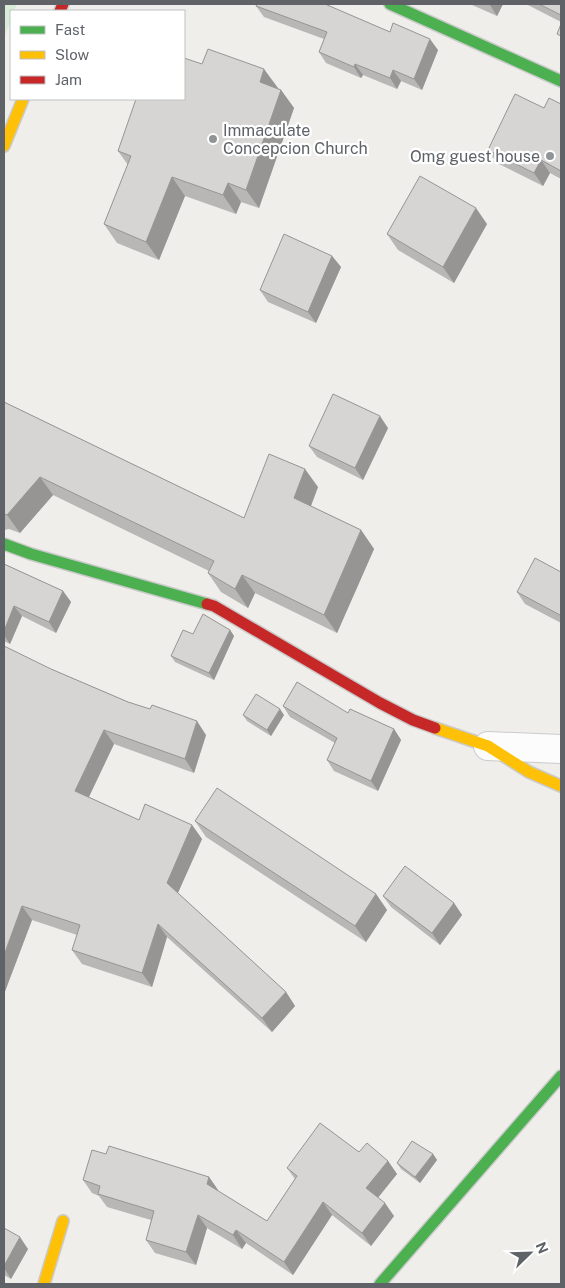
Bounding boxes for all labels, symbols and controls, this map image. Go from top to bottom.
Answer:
legend [10,10,185,100]
text: Fast [55,21,85,38]
text: Slow [55,46,90,63]
text: Jam [55,71,82,88]
place label: Immaculate Concepcion Church [223,121,368,158]
marker: Immaculate Concepcion Church [207,133,219,145]
place label: Omg guest house [410,147,540,166]
marker: Omg guest house [544,150,556,162]
north arrow [505,1228,555,1278]
text: N [532,1240,551,1256]

